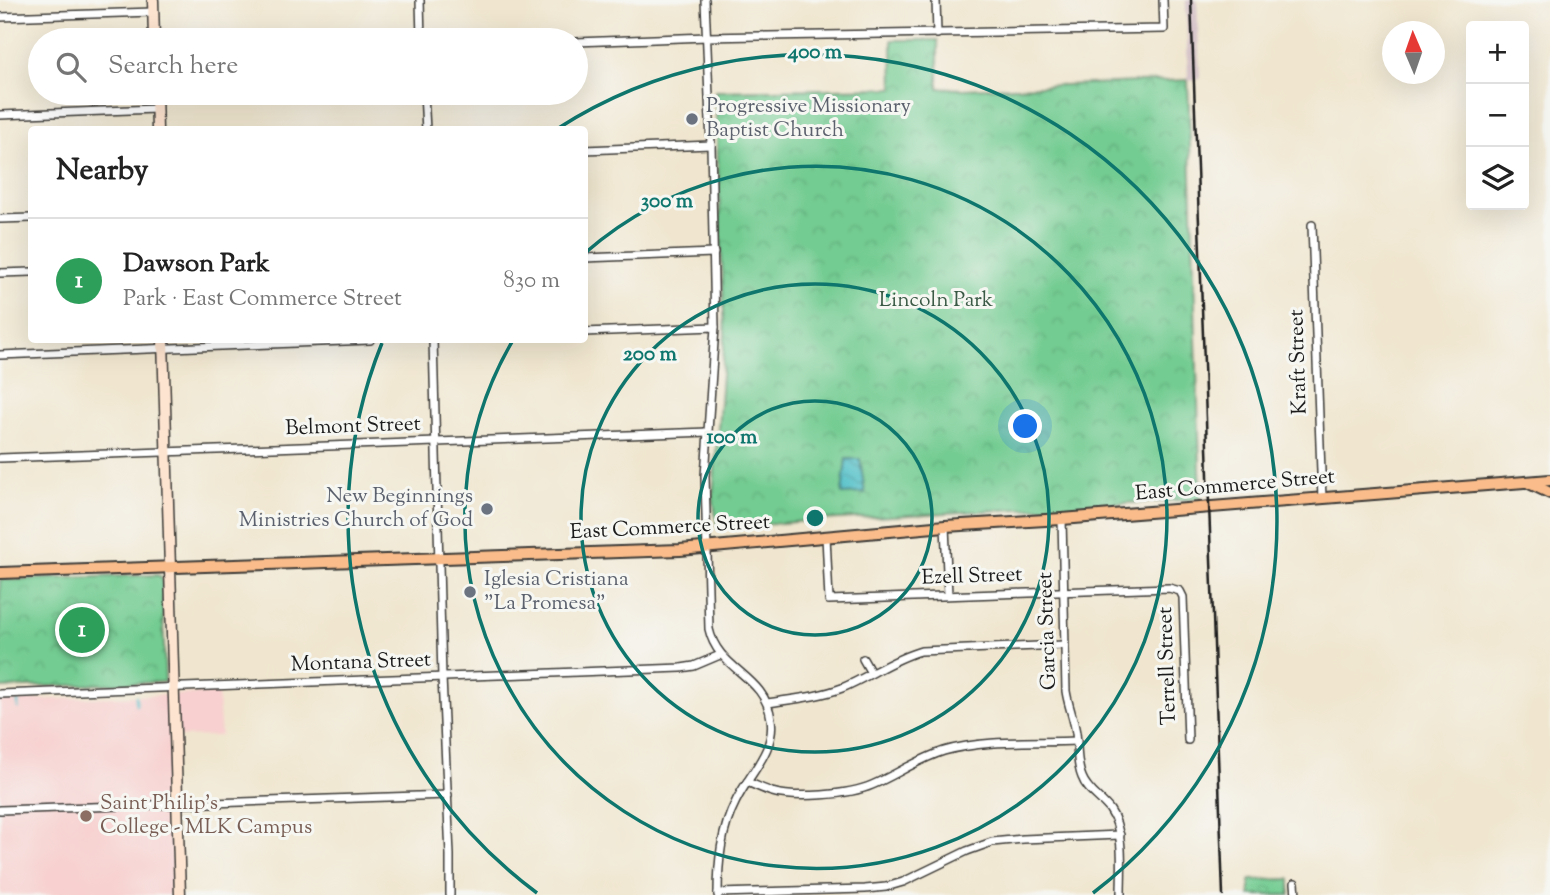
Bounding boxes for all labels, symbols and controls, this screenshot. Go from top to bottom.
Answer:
north arrow [1382,21,1445,84]
map controls [1466,21,1529,210]
button: + [1466,21,1529,84]
search box [28,28,588,105]
text: 400 m [787,38,843,68]
icon: search [52,48,90,86]
text: Search here [108,48,238,85]
button: − [1466,84,1529,147]
place label: Progressive Missionary Baptist Church [706,92,912,146]
marker: Progressive Missionary Baptist Church [684,111,700,127]
button: layers [1466,147,1529,210]
text: Nearby [56,150,148,193]
text: 300 m [641,187,694,217]
text: Dawson Park [123,246,270,283]
text: 1 [75,265,83,298]
text: 830 m [503,265,560,298]
text: Park · East Commerce Street [123,283,402,316]
park label: Lincoln Park [879,286,994,316]
street label: Kraft Street [1282,309,1316,415]
text: 200 m [623,340,678,370]
your location [1008,409,1042,443]
street label: Belmont Street [285,410,421,444]
text: 100 m [707,423,758,453]
street label: East Commerce Street [1134,462,1336,510]
place label: New Beginnings Ministries Church of God [239,482,473,536]
marker: New Beginnings Ministries Church of God [479,501,495,517]
centre of rings [803,506,827,530]
street label: East Commerce Street [569,508,771,548]
street label: Ezell Street [921,560,1023,594]
place label: Iglesia Cristiana "La Promesa" [484,565,629,619]
street label: Garcia Street [1031,571,1065,691]
marker: Iglesia Cristiana "La Promesa" [462,584,478,600]
pin: 1 [59,604,105,656]
street label: Terrell Street [1151,606,1185,726]
street label: Montana Street [290,646,432,680]
place label: Saint Philip's College - MLK Campus [100,789,312,843]
marker: Saint Philip's College - MLK Campus [78,808,94,824]

